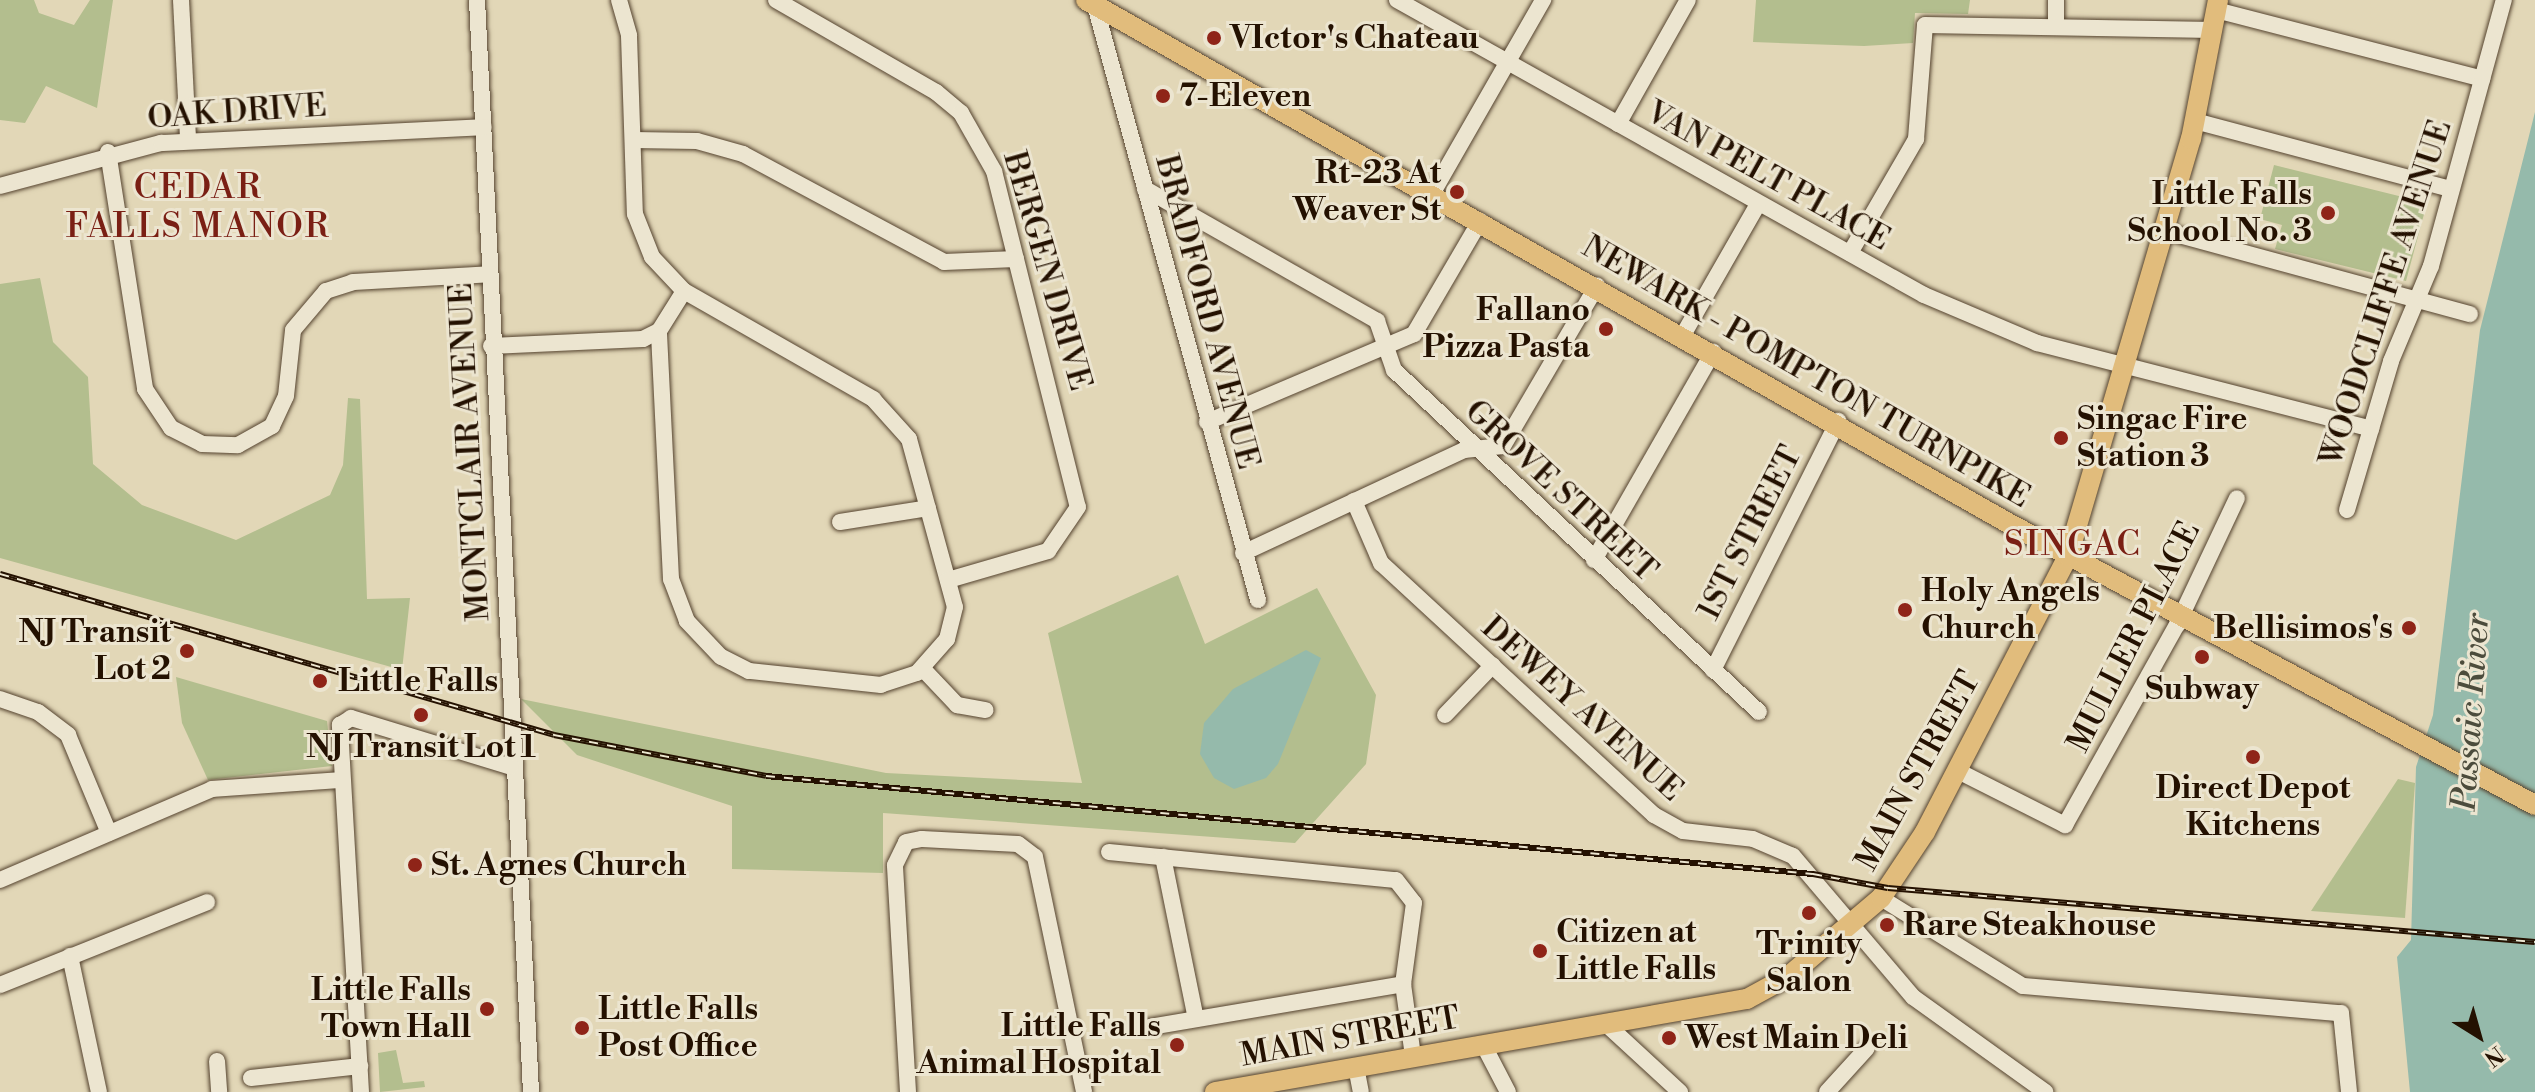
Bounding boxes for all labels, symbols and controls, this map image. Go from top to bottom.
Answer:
place label: VIctor's Chateau [1230,19,1479,57]
marker: VIctor's Chateau [1205,29,1223,47]
place label: 7-Eleven [1179,77,1311,115]
street label: OAK DRIVE [146,87,328,137]
marker: 7-Eleven [1154,87,1172,105]
street label: VAN PELT PLACE [1639,93,1897,259]
street label: WOODCLIFFE AVENUE [2312,115,2460,471]
street label: BERGEN DRIVE [995,147,1099,395]
street label: BRADFORD AVENUE [1147,151,1267,473]
place label: Rt-23 At Weaver St [1293,155,1441,230]
district label: CEDAR FALLS MANOR [66,168,330,248]
place label: Little Falls School No. 3 [2128,176,2312,251]
marker: Rt-23 At Weaver St [1448,183,1466,201]
marker: Little Falls School No. 3 [2319,204,2337,222]
street label: NEWARK - POMPTON TURNPIKE [1575,228,2037,516]
street label: MONTCLAIR AVENUE [442,282,498,622]
place label: Fallano Pizza Pasta [1423,292,1590,367]
marker: Fallano Pizza Pasta [1597,320,1615,338]
street label: GROVE STREET [1457,392,1665,590]
place label: Singac Fire Station 3 [2077,401,2247,476]
marker: Singac Fire Station 3 [2052,429,2070,447]
street label: 1ST STREET [1690,440,1810,626]
street label: MULLER PLACE [2059,515,2209,759]
district label: SINGAC [2004,526,2142,566]
place label: Holy Angels Church [1921,573,2100,648]
marker: Holy Angels Church [1896,601,1914,619]
street label: DEWEY AVENUE [1473,609,1691,809]
place label: Bellisimos's [2213,609,2393,647]
water label: Passaic River [2445,612,2499,812]
place label: NJ Transit Lot 2 [18,614,171,689]
marker: Bellisimos's [2400,619,2418,637]
marker: NJ Transit Lot 2 [178,642,196,660]
marker: Subway [2193,648,2211,666]
place label: Little Falls [338,662,498,700]
street label: MAIN STREET [1847,665,1989,877]
marker: Little Falls [309,670,331,692]
place label: Subway [2145,670,2259,708]
marker: NJ Transit Lot 1 [412,706,430,724]
place label: NJ Transit Lot 1 [306,728,536,766]
marker: Direct Depot Kitchens [2244,748,2262,766]
place label: Direct Depot Kitchens [2156,770,2350,845]
place label: St. Agnes Church [431,846,687,884]
marker: St. Agnes Church [406,856,424,874]
marker: Trinity Salon [1800,904,1818,922]
place label: Rare Steakhouse [1903,906,2156,944]
place label: Citizen at Little Falls [1556,914,1716,989]
marker: Rare Steakhouse [1878,916,1896,934]
place label: Trinity Salon [1756,926,1862,1001]
marker: Citizen at Little Falls [1531,942,1549,960]
place label: Little Falls Town Hall [311,972,471,1047]
place label: Little Falls Post Office [598,991,758,1066]
north arrow [2439,996,2519,1076]
street label: MAIN STREET [1237,999,1463,1075]
marker: Little Falls Town Hall [478,1000,496,1018]
place label: Little Falls Animal Hospital [917,1008,1161,1083]
marker: Little Falls Post Office [573,1019,591,1037]
place label: West Main Deli [1685,1019,1908,1057]
marker: West Main Deli [1660,1029,1678,1047]
marker: Little Falls Animal Hospital [1168,1036,1186,1054]
text: N [2479,1040,2509,1072]

